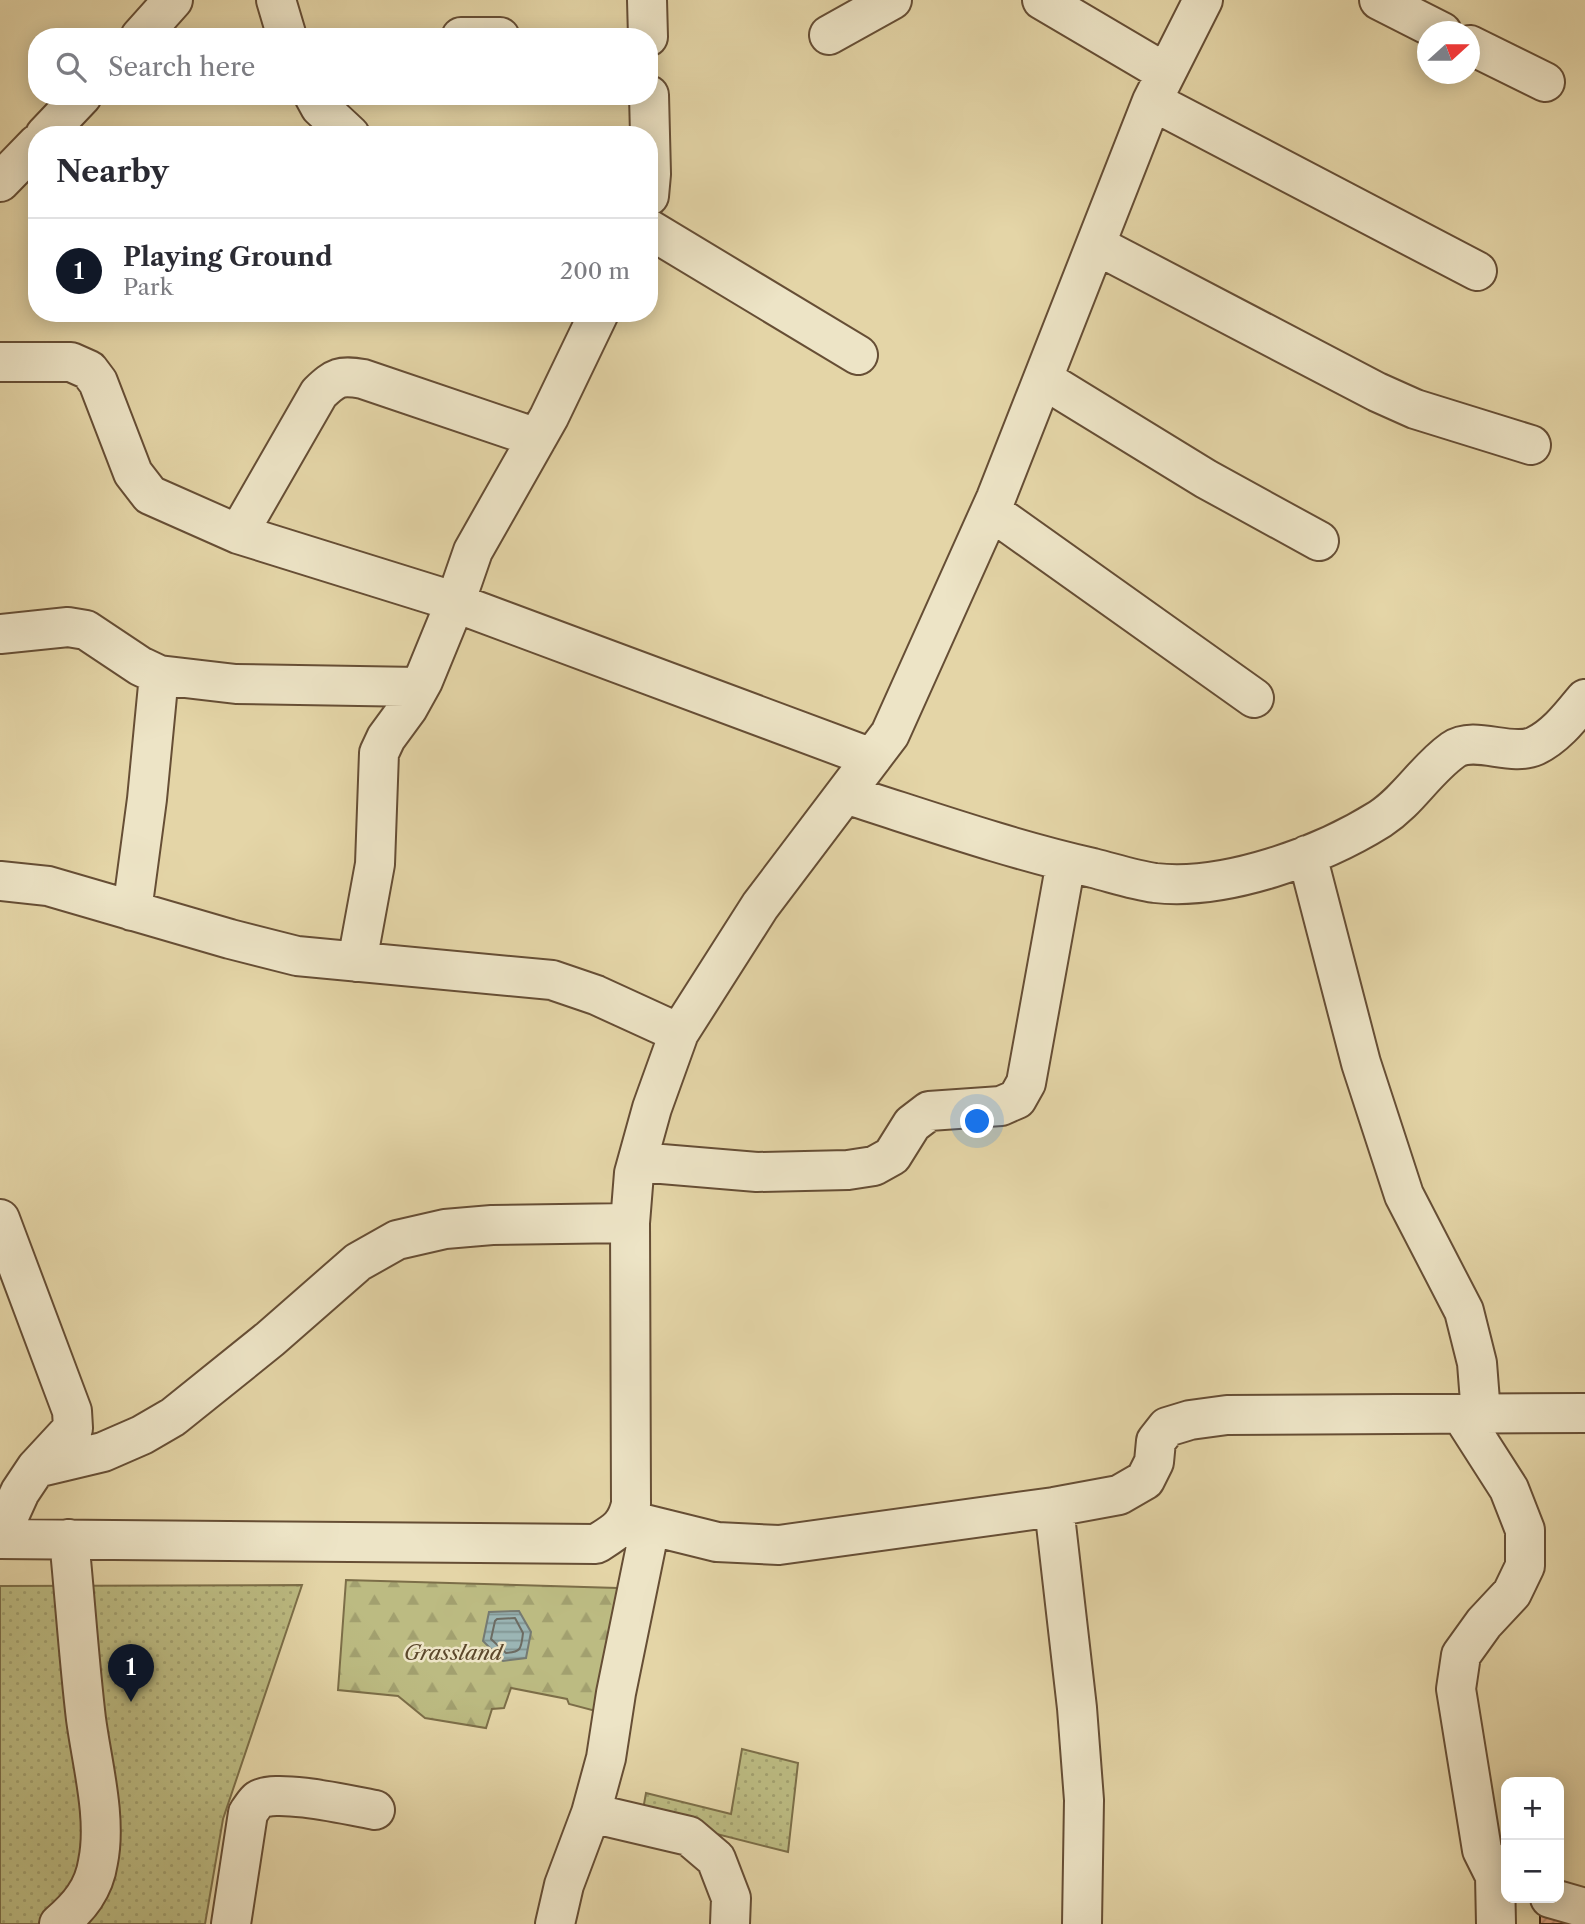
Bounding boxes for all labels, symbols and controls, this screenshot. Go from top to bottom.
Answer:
north arrow [1417,21,1480,84]
search box [28,28,658,105]
icon: search [52,48,90,86]
text: Search here [108,51,255,83]
text: Nearby [56,153,169,190]
text: Playing Ground [123,241,332,273]
text: 1 [74,257,84,285]
text: 200 m [560,257,630,285]
text: Park [123,273,173,301]
your location [960,1104,994,1138]
park label: Grassland [404,1640,505,1665]
pin: 1 [108,1644,154,1702]
map controls [1501,1777,1564,1903]
button: + [1501,1777,1564,1840]
button: − [1501,1840,1564,1903]

